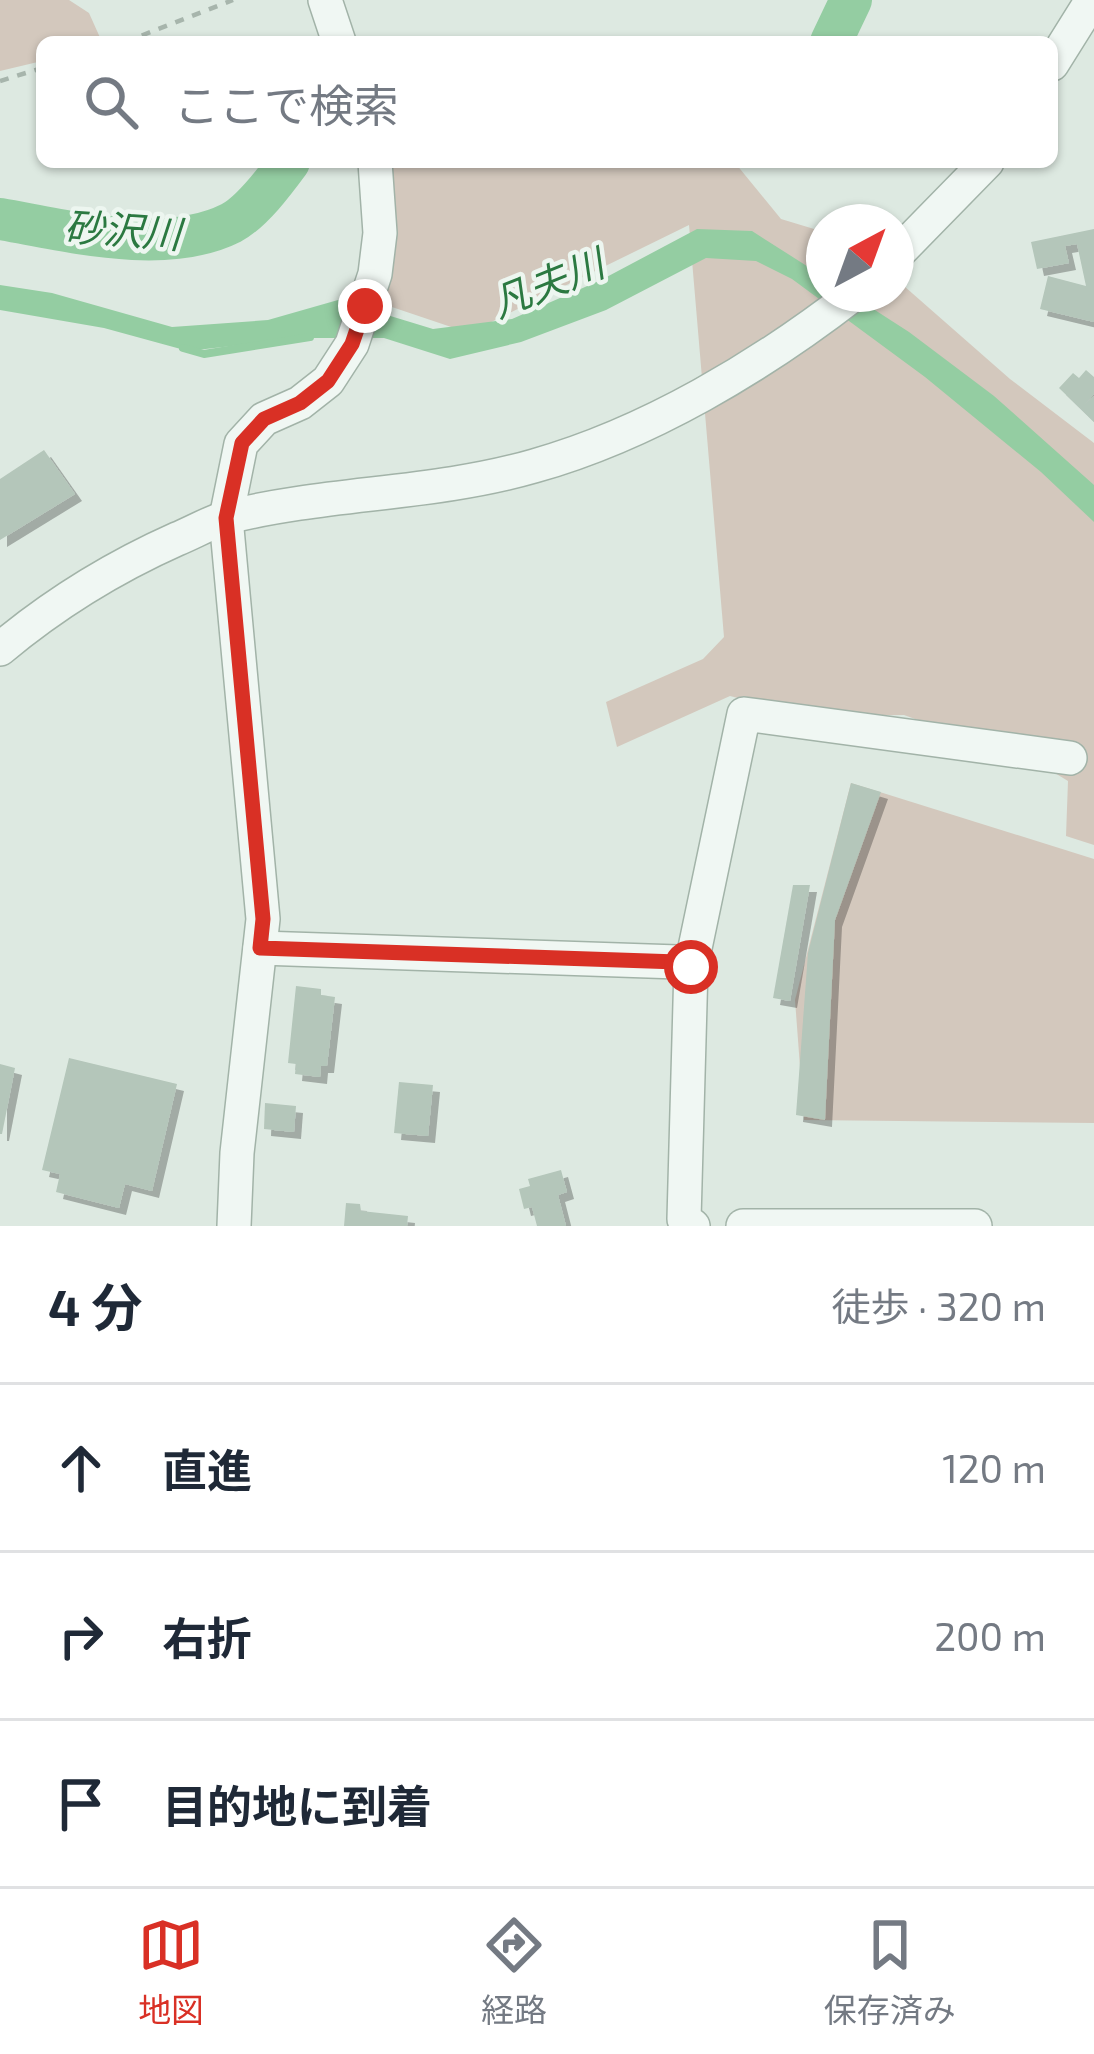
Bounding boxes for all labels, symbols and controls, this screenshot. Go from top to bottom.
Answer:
search box [36,36,1058,168]
icon: search [78,69,144,135]
text: ここで検索 [174,77,399,131]
water label: 砂沢川 [63,201,187,257]
north arrow [806,204,914,312]
water label: 凡夫川 [484,237,614,326]
route end [338,279,392,333]
route start [664,940,718,994]
text: 4 分 [48,1275,143,1336]
text: 徒歩 · 320 m [831,1282,1046,1329]
icon: ahead [48,1435,114,1501]
text: 直進 [162,1442,252,1496]
text: 120 m [942,1444,1046,1491]
icon: right [48,1603,114,1669]
text: 右折 [162,1610,252,1664]
text: 200 m [934,1612,1046,1659]
icon: arrive [48,1771,114,1837]
text: 目的地に到着 [162,1778,432,1832]
tab: 地図 [138,1912,204,2032]
tab: 経路 [481,1912,547,2032]
tab: 保存済み [824,1912,956,2032]

